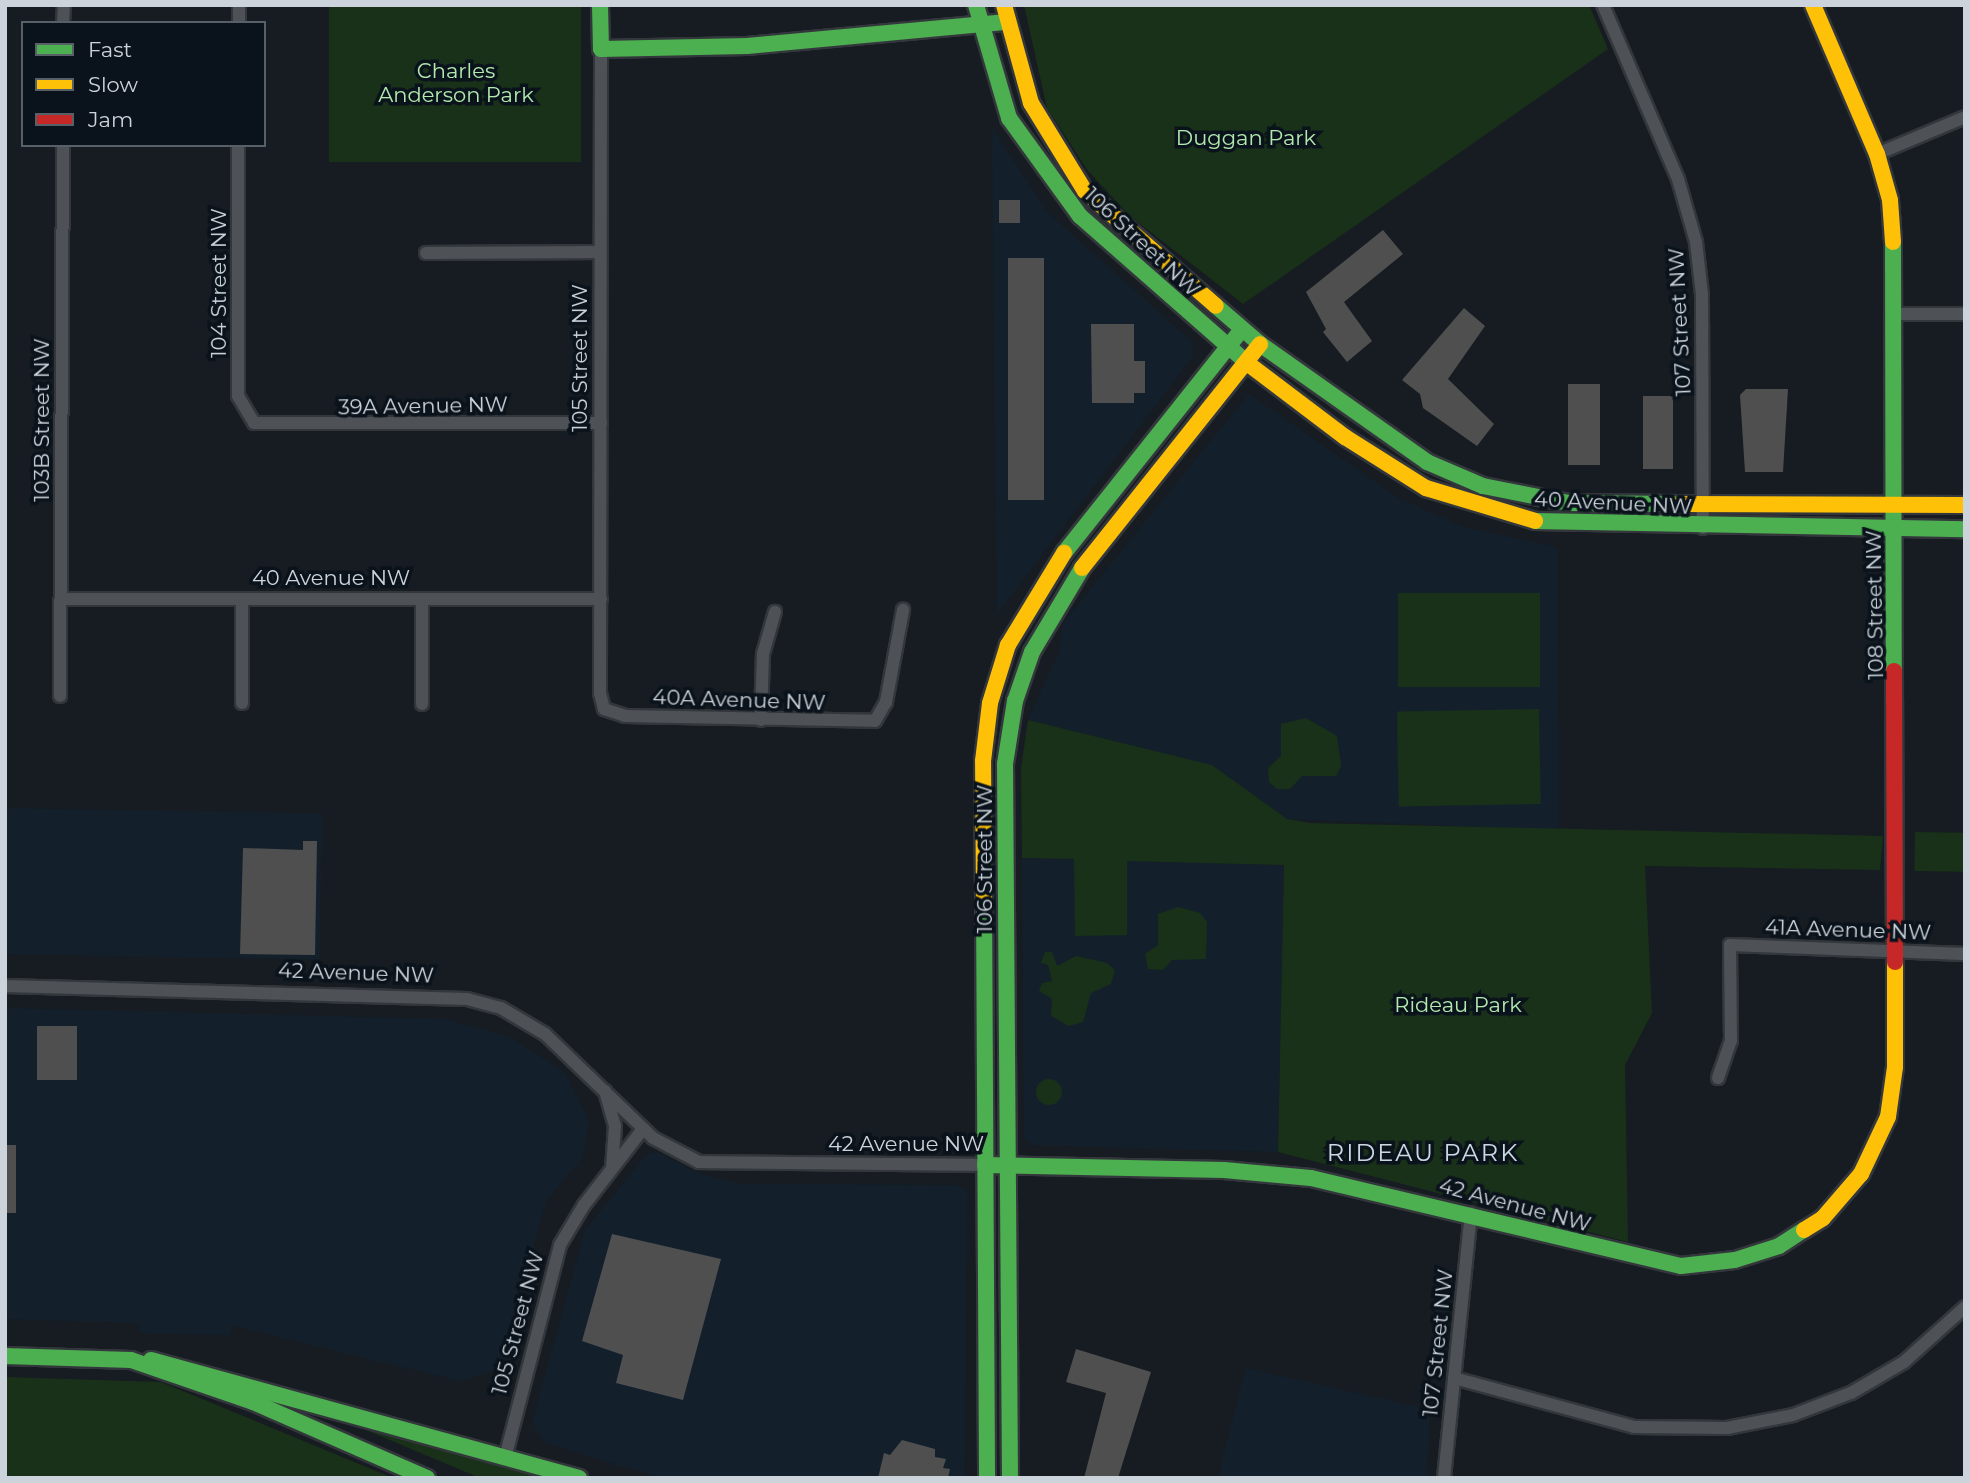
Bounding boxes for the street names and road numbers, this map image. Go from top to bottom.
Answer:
street label: 106 Street NW [1079,182,1205,302]
street label: 104 Street NW [206,208,232,358]
street label: 107 Street NW [1664,247,1696,397]
street label: 105 Street NW [567,284,593,432]
street label: 103B Street NW [29,338,55,502]
street label: 39A Avenue NW [338,392,508,420]
street label: 40 Avenue NW [1533,486,1693,520]
street label: 108 Street NW [1861,530,1889,680]
street label: 40 Avenue NW [252,565,410,591]
street label: 40A Avenue NW [652,684,826,716]
street label: 106 Street NW [972,785,998,933]
street label: 41A Avenue NW [1764,915,1932,945]
street label: 42 Avenue NW [278,958,434,988]
street label: 42 Avenue NW [828,1131,984,1157]
street label: 42 Avenue NW [1436,1173,1594,1237]
street label: 105 Street NW [487,1248,549,1398]
street label: 107 Street NW [1418,1268,1458,1418]

